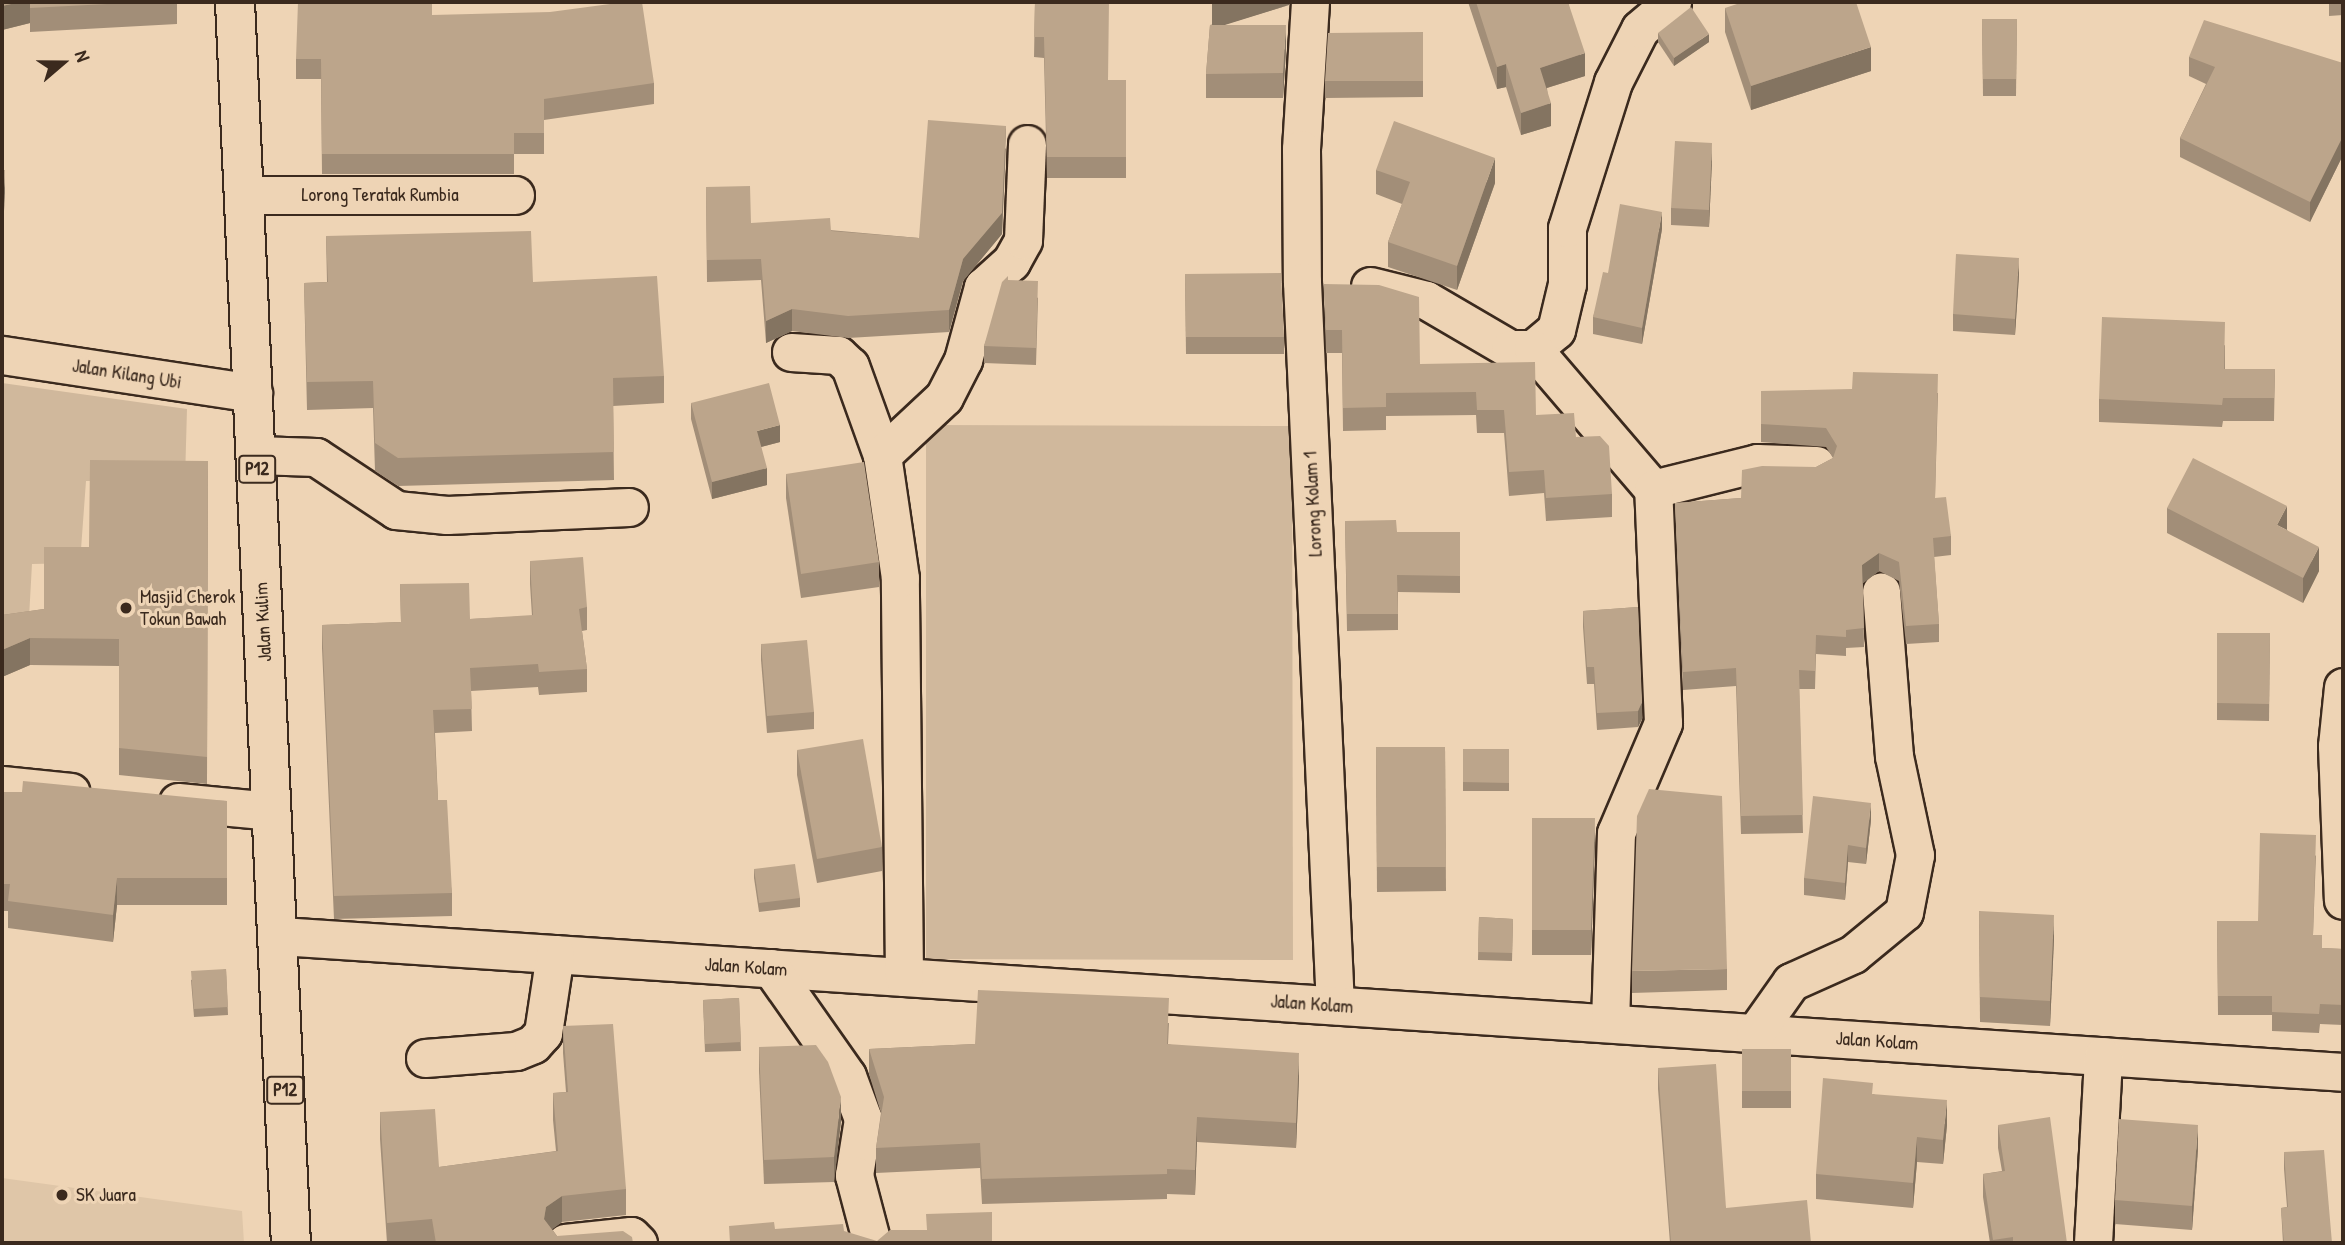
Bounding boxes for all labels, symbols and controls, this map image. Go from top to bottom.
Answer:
north arrow [28,28,98,98]
text: N [69,47,97,65]
street label: Lorong Teratak Rumbia [301,184,459,206]
street label: Jalan Kilang Ubi [71,354,183,394]
street label: Lorong Kolam 1 [1299,451,1327,557]
road number: P12 [238,454,276,484]
street label: Jalan Kulim [250,582,276,662]
place label: Masjid Cherok Tokun Bawah [140,586,235,630]
marker: Masjid Cherok Tokun Bawah [118,600,134,616]
street label: Jalan Kolam [704,953,788,981]
street label: Jalan Kolam [1270,990,1354,1018]
street label: Jalan Kolam [1835,1027,1919,1055]
road number: P12 [266,1076,304,1105]
place label: SK Juara [76,1184,136,1206]
marker: SK Juara [54,1187,70,1203]

